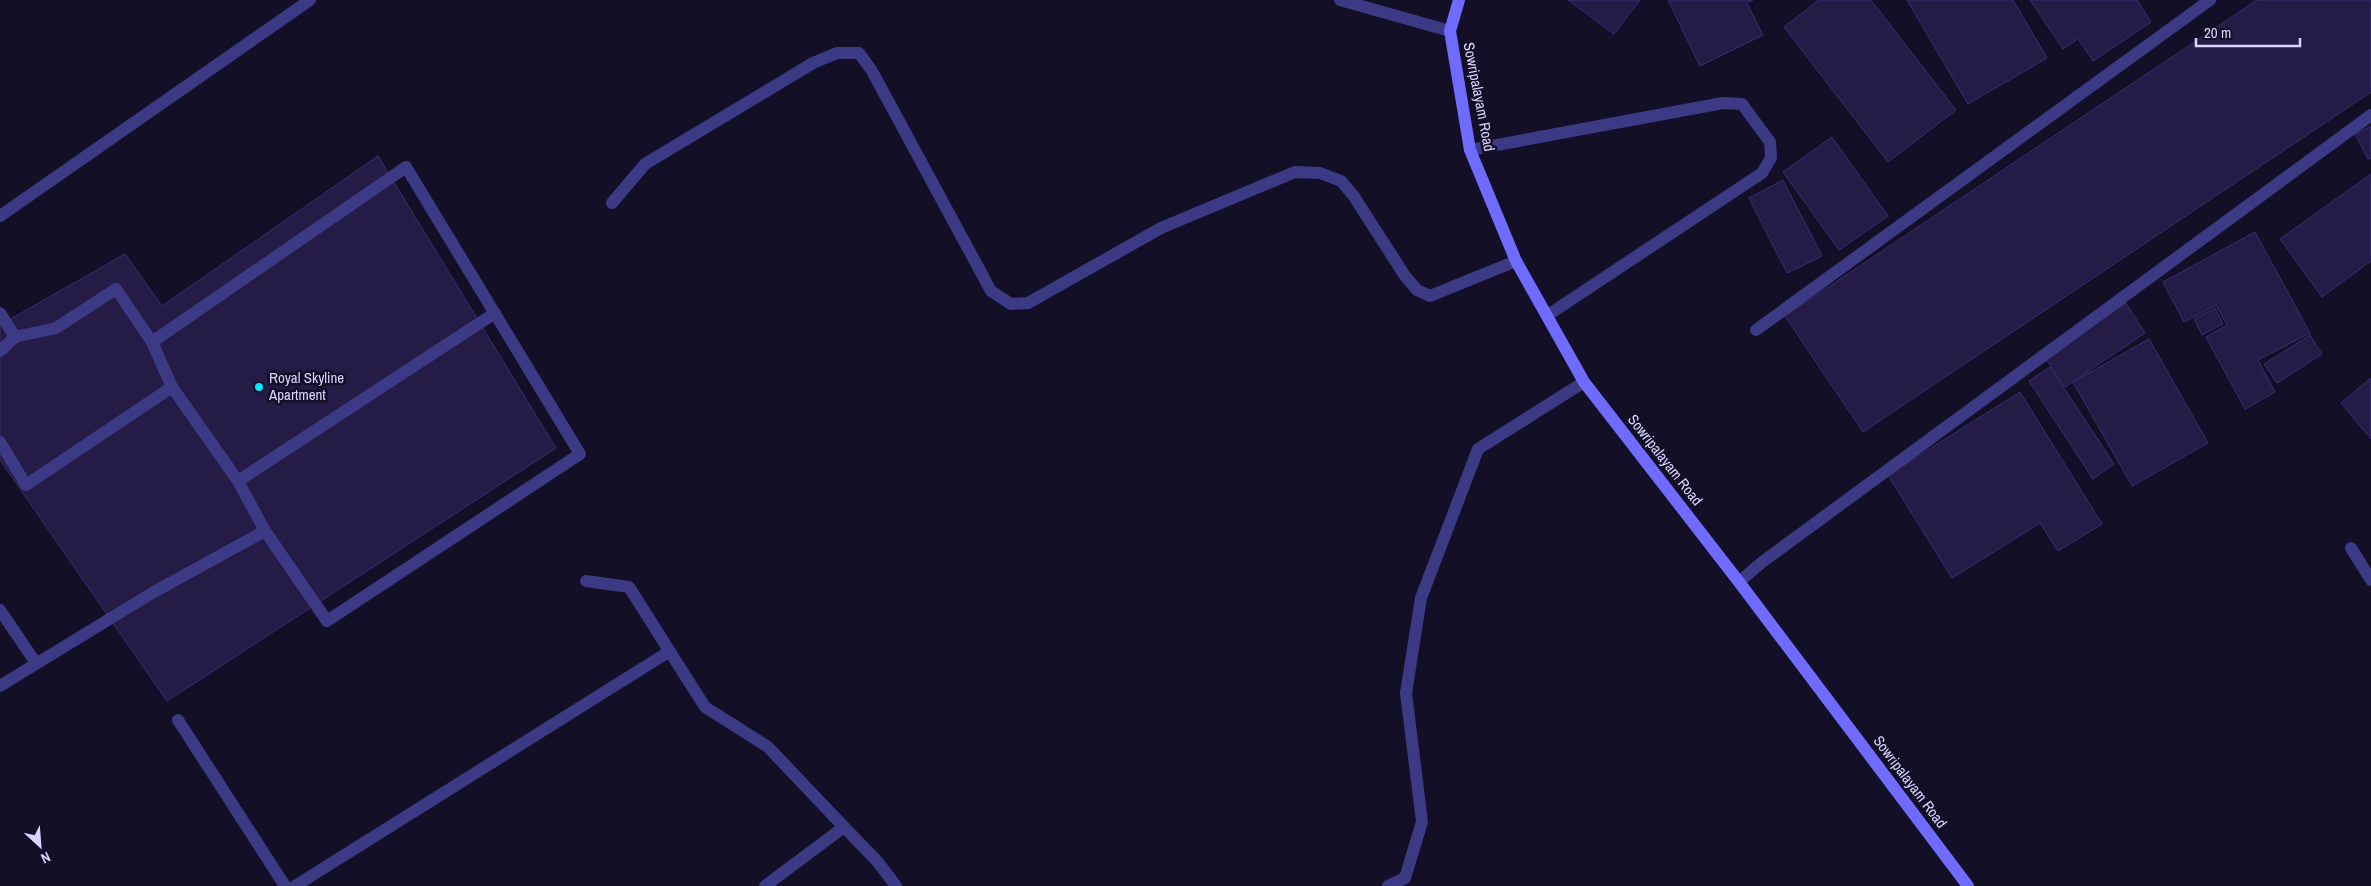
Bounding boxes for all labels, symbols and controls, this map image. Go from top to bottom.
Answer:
scale bar [2196,15,2300,47]
text: 20 m [2204,22,2231,43]
street label: Sowripalayam Road [1459,41,1500,153]
place label: Royal Skyline Apartment [268,367,344,405]
marker: Royal Skyline Apartment [253,381,265,393]
street label: Sowripalayam Road [1623,410,1708,510]
street label: Sowripalayam Road [1869,731,1952,832]
north arrow [15,821,65,871]
text: N [38,848,53,868]

